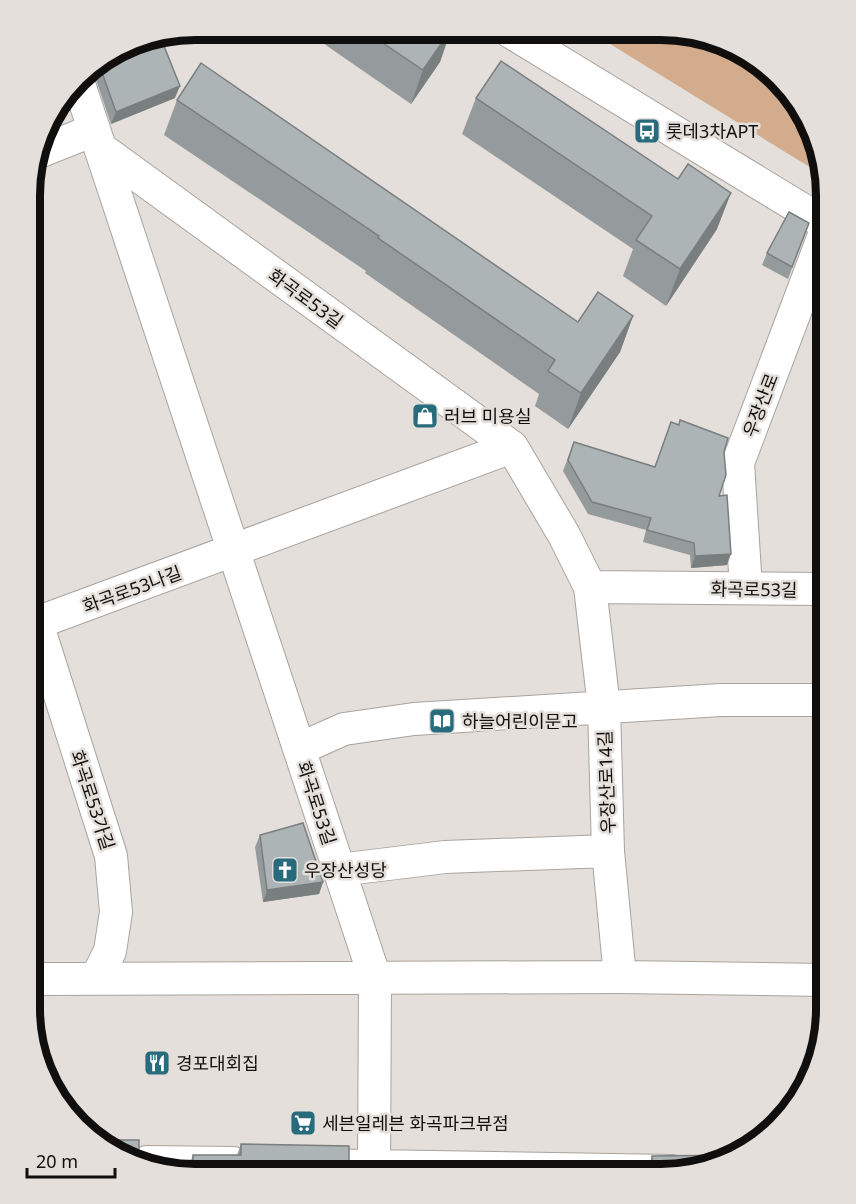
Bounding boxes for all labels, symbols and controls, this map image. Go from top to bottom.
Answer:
bus stop icon: 롯데3차APT [632,116,662,146]
place label: 롯데3차APT [666,119,758,143]
street label: 화곡로53길 [264,263,348,333]
street label: 우장산로 [737,370,783,440]
shop icon: 러브 미용실 [410,401,440,431]
place label: 러브 미용실 [444,404,531,428]
street label: 화곡로53나길 [79,560,185,618]
street label: 화곡로53길 [710,576,798,602]
library icon: 하늘어린이문고 [427,706,457,736]
place label: 하늘어린이문고 [462,709,578,733]
street label: 우장산로14길 [592,730,620,834]
street label: 화곡로53가길 [66,747,120,853]
street label: 화곡로53길 [292,758,342,848]
church icon: 우장산성당 [270,855,300,885]
place label: 우장산성당 [304,858,387,882]
restaurant icon: 경포대회집 [142,1048,172,1078]
place label: 경포대회집 [176,1051,259,1075]
supermarket icon: 세븐일레븐 화곡파크뷰점 [288,1108,318,1138]
place label: 세븐일레븐 화곡파크뷰점 [322,1111,509,1135]
scale bar [27,1141,116,1179]
text: 20 m [36,1149,78,1173]

